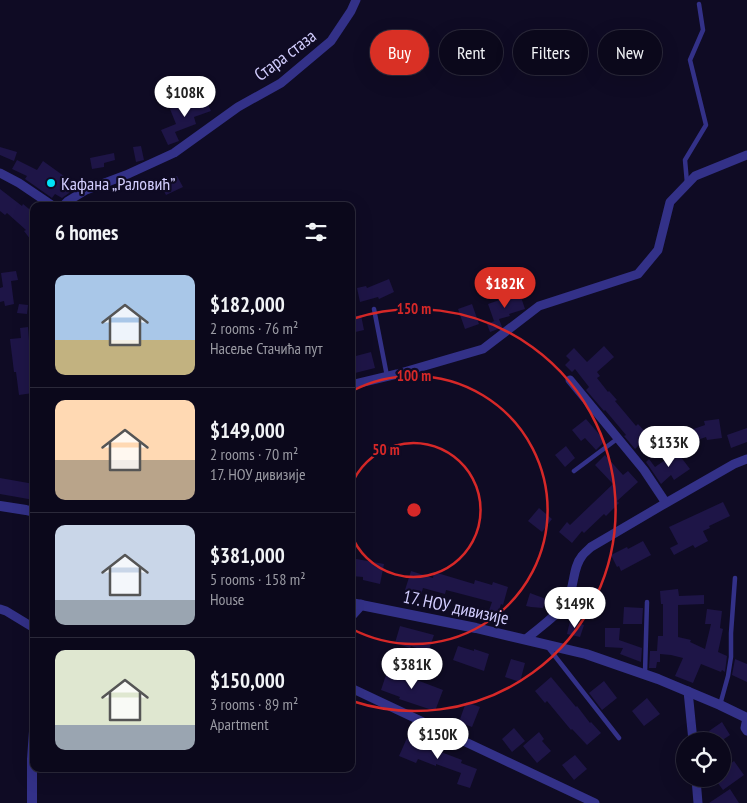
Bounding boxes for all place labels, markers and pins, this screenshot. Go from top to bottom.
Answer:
pin: $108K [150,76,220,118]
place label: Кафана „Раловић” [61,172,175,195]
marker: Кафана „Раловић” [45,177,57,189]
pin: $182K [470,266,540,309]
pin: $133K [634,426,704,468]
centre of rings [405,501,423,519]
pin: $149K [540,586,610,629]
pin: $381K [377,648,447,690]
pin: $150K [403,718,473,760]

